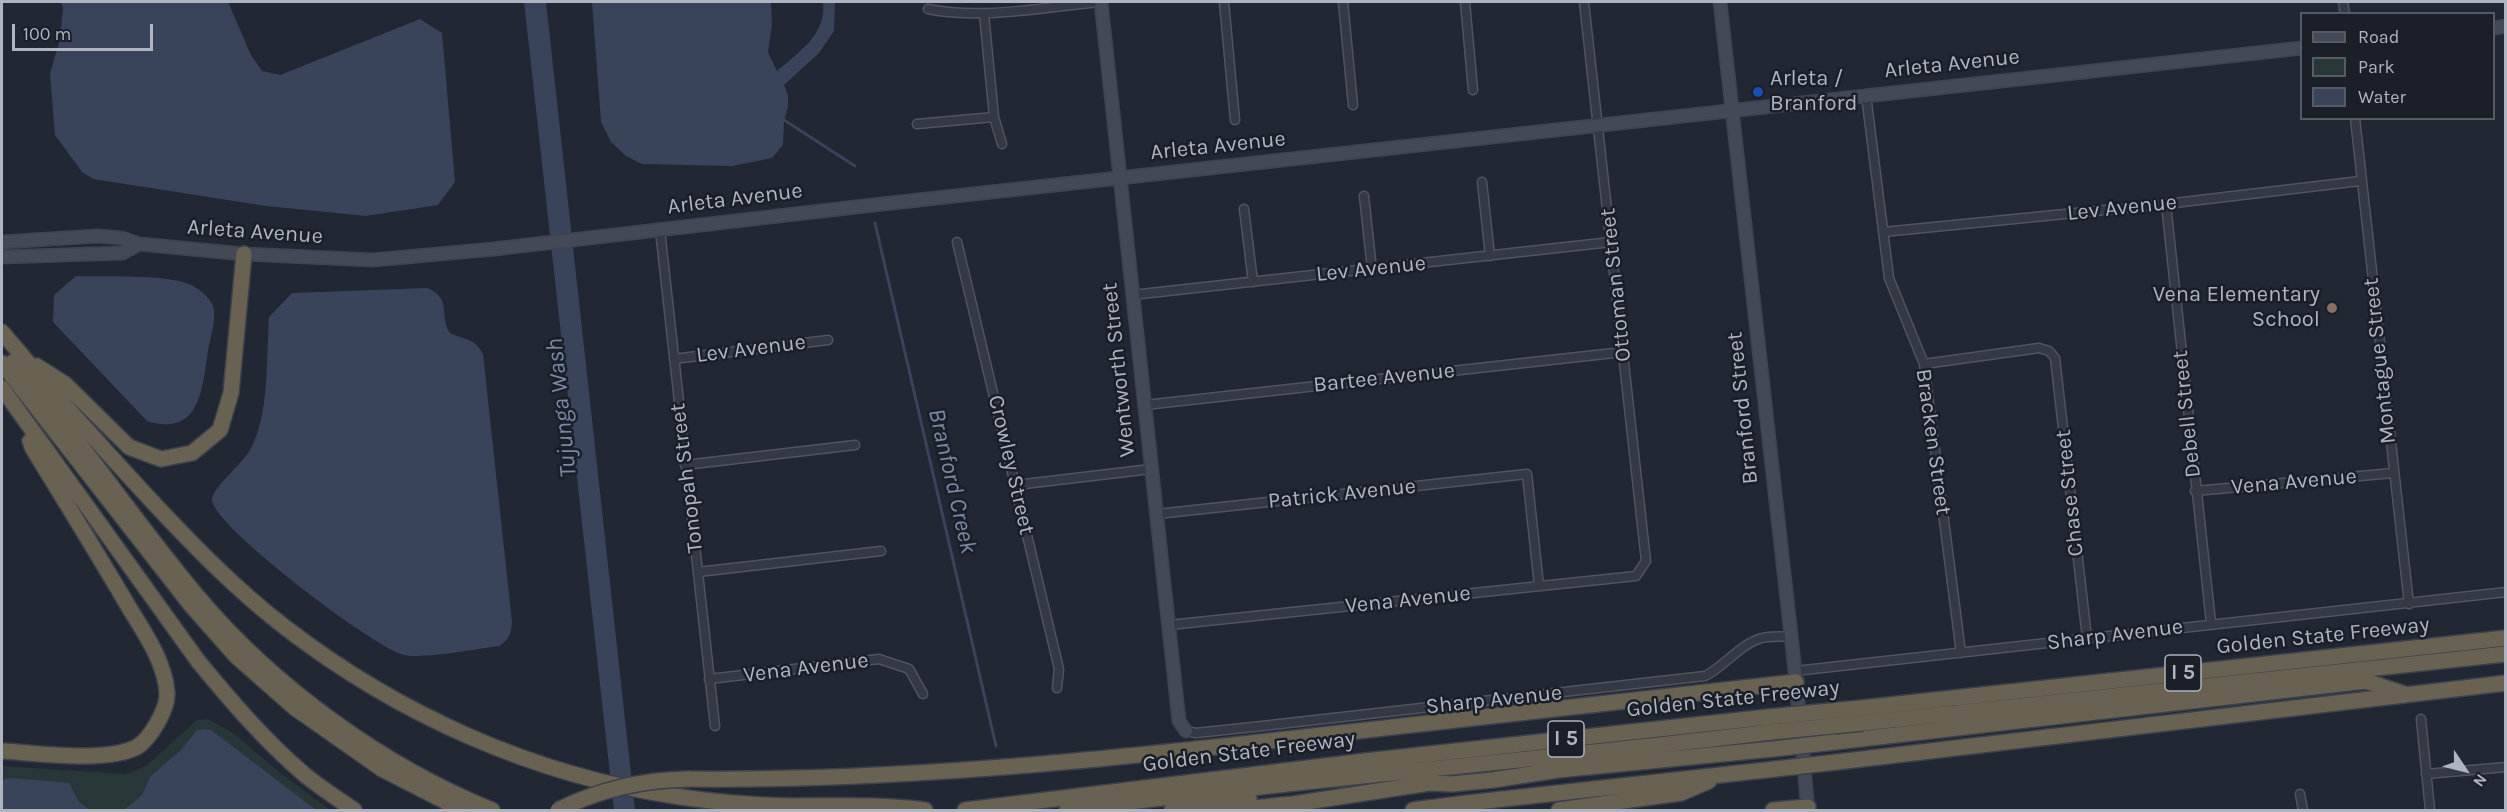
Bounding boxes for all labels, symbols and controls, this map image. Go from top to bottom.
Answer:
scale bar [15,12,156,50]
legend [2300,12,2495,120]
text: 100 m [23,23,71,45]
text: Road [2358,26,2399,48]
street label: Arleta Avenue [1883,44,2021,84]
text: Park [2358,56,2395,78]
place label: Arleta / Branford [1770,66,1858,118]
marker: Arleta / Branford [1751,85,1765,99]
text: Water [2358,86,2406,108]
street label: Arleta Avenue [1149,126,1287,166]
street label: Arleta Avenue [666,178,804,220]
street label: Lev Avenue [2066,189,2178,227]
street label: Ottoman Street [1595,207,1637,363]
street label: Arleta Avenue [186,214,324,250]
street label: Lev Avenue [1315,250,1427,288]
street label: Montague Street [2358,277,2402,445]
street label: Wentworth Street [1097,282,1141,458]
place label: Vena Elementary School [2153,282,2320,334]
marker: Vena Elementary School [2325,301,2339,315]
street label: Lev Avenue [695,329,807,369]
street label: Branford Street [1722,330,1764,486]
water label: Tujunga Wash [540,337,584,479]
street label: Debell Street [2167,349,2207,479]
street label: Bartee Avenue [1312,357,1456,399]
street label: Bracken Street [1910,367,1956,517]
street label: Crowley Street [982,393,1040,537]
street label: Tonopah Street [665,402,709,554]
water label: Branford Creek [921,406,983,556]
street label: Chase Street [2050,428,2090,558]
street label: Vena Avenue [2230,463,2358,501]
street label: Patrick Avenue [1267,473,1417,515]
street label: Vena Avenue [1344,580,1472,620]
street label: Golden State Freeway [2215,612,2431,660]
street label: Sharp Avenue [2045,614,2185,656]
street label: Vena Avenue [742,647,870,689]
road number: I 5 [2165,655,2201,691]
street label: Golden State Freeway [1625,675,1841,723]
street label: Sharp Avenue [1424,680,1564,720]
road number: I 5 [1548,721,1584,757]
street label: Golden State Freeway [1141,726,1357,778]
north arrow [2435,740,2495,800]
text: N [2469,770,2491,791]

